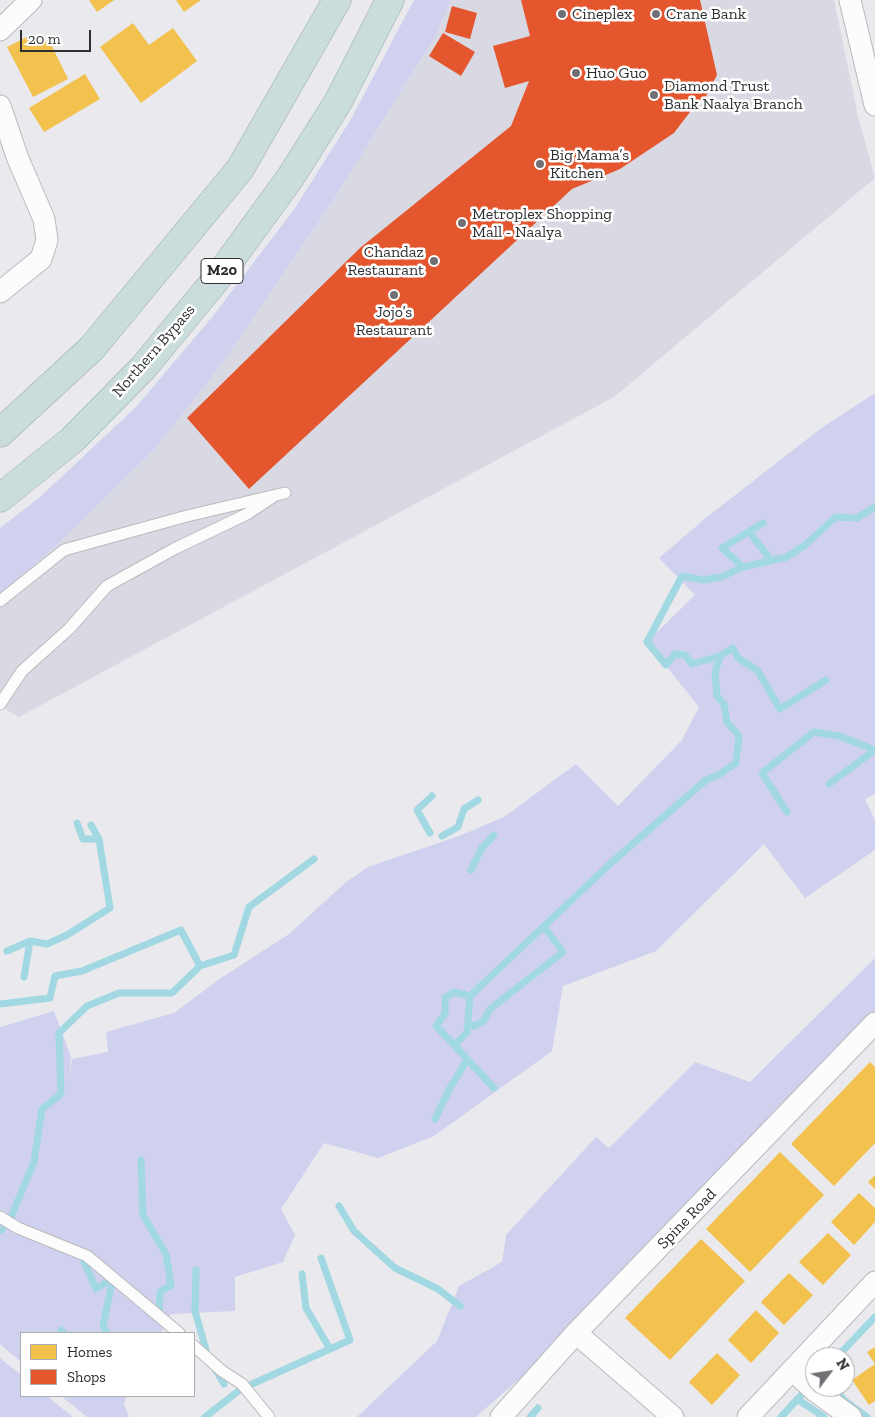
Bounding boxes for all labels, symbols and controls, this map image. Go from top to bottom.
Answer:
place label: Cineplex [572,4,632,24]
place label: Crane Bank [666,4,746,24]
marker: Cineplex [556,8,568,20]
marker: Crane Bank [650,8,662,20]
scale bar [22,20,94,52]
text: 20 m [28,30,61,48]
place label: Huo Guo [586,63,647,83]
marker: Huo Guo [570,67,582,79]
place label: Diamond Trust Bank Naalya Branch [664,76,803,114]
marker: Diamond Trust Bank Naalya Branch [648,89,660,101]
place label: Big Mama’s Kitchen [550,145,629,183]
marker: Big Mama’s Kitchen [534,158,546,170]
place label: Metroplex Shopping Mall - Naalya [472,204,612,242]
marker: Metroplex Shopping Mall - Naalya [456,217,468,229]
place label: Chandaz Restaurant [348,242,424,280]
marker: Chandaz Restaurant [428,255,440,267]
road number: M20 [201,258,243,284]
marker: Jojo’s Restaurant [388,289,400,301]
street label: Northern Bypass [109,301,199,401]
place label: Jojo’s Restaurant [356,302,432,340]
street label: Spine Road [654,1185,720,1253]
legend [20,1332,195,1397]
text: Homes [67,1343,112,1361]
north arrow [805,1347,855,1397]
text: N [832,1356,852,1373]
text: Shops [67,1368,106,1386]

